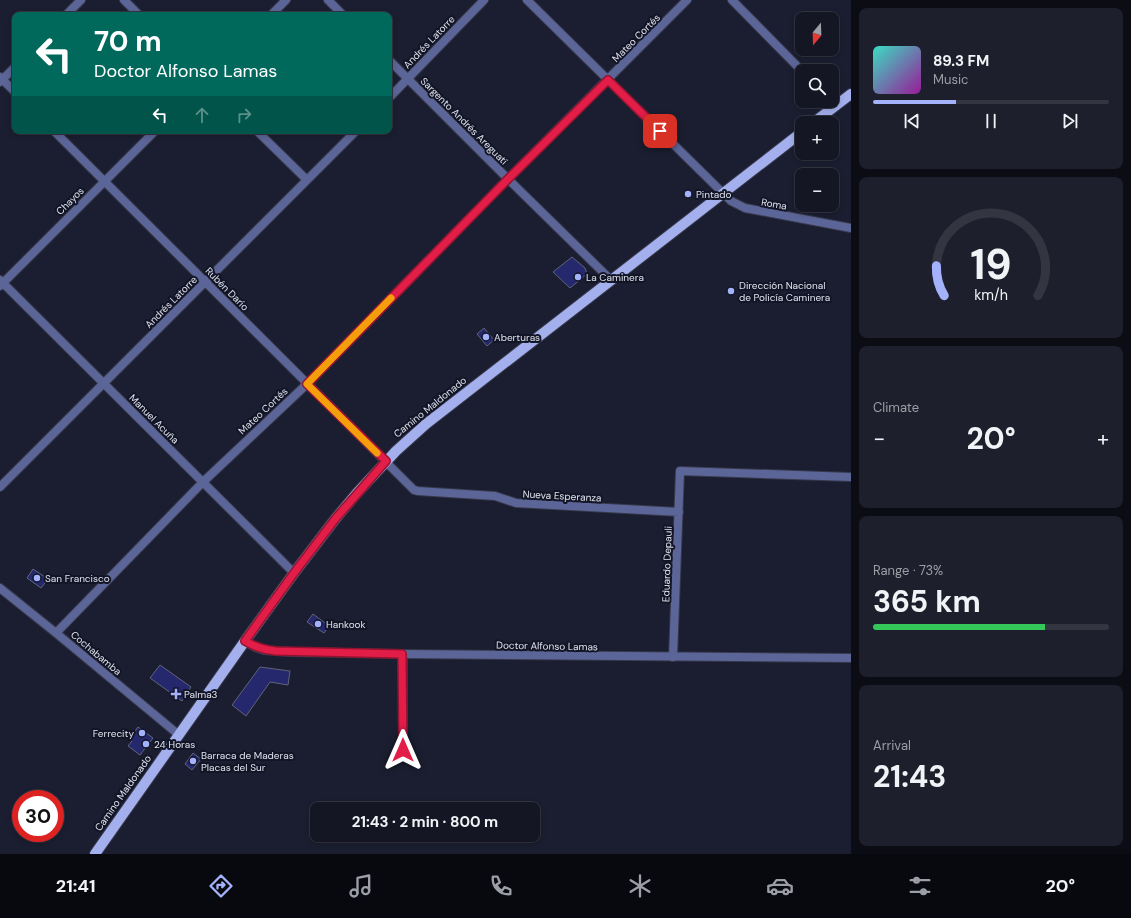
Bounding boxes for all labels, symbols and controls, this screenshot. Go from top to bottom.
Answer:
street label: Mateo Cortés [609,11,663,65]
north arrow [795,12,839,56]
map controls [795,12,839,212]
street label: Andrés Latorre [400,13,458,71]
text: 70 m [94,23,162,60]
icon: left [28,28,80,80]
text: 89.3 FM [933,51,989,71]
text: Doctor Alfonso Lamas [94,59,277,83]
button: search [795,64,839,108]
text: Music [933,71,968,88]
street label: Sargento Andrés Areguatí [418,75,511,168]
icon: left [149,104,171,126]
icon: ahead [191,104,213,126]
icon: right [233,104,255,126]
icon: previous [901,110,923,132]
icon: pause [980,110,1002,132]
icon: next [1059,110,1081,132]
pin [643,114,677,148]
button: + [795,116,839,160]
icon: arrive [649,120,671,142]
button: − [795,168,839,212]
street label: Chayos [53,184,87,218]
place label: Pintado [696,188,732,201]
marker: Pintado [683,189,693,199]
street label: Roma [760,195,788,213]
text: 19 [970,238,1012,292]
street label: Rubén Darío [203,265,252,314]
place label: La Caminera [586,271,644,284]
marker: La Caminera [573,272,583,282]
street label: Andrés Latorre [142,273,200,331]
place label: Dirección Nacional de Policía Caminera [739,279,830,304]
text: km/h [974,285,1008,303]
marker: Dirección Nacional de Policía Caminera [726,286,736,296]
place label: Aberturas [494,331,540,344]
marker: Aberturas [481,332,491,342]
street label: Camino Maldonado [391,374,469,440]
street label: Mateo Cortés [236,385,290,437]
street label: Manuel Acuña [126,391,182,447]
text: Climate [873,399,919,416]
text: 20° [966,419,1016,458]
text: − [873,424,885,453]
text: + [1097,424,1109,453]
street label: Nueva Esperanza [522,487,602,505]
street label: Eduardo Depauli [659,526,675,602]
text: Range · 73% [873,562,943,579]
place label: San Francisco [45,572,110,585]
marker: San Francisco [32,573,42,583]
text: 365 km [873,582,981,621]
place label: Hankook [326,618,366,631]
marker: Hankook [313,619,323,629]
street label: Cochabamba [68,628,124,678]
street label: Doctor Alfonso Lamas [496,639,598,653]
place label: Palma3 [184,688,218,701]
marker: Palma3 [171,689,181,699]
place label: Ferrecity [93,727,134,740]
marker: Ferrecity [137,728,147,738]
position arrow [382,729,424,771]
text: Arrival [873,737,911,754]
place label: 24 Horas [154,738,195,751]
marker: 24 Horas [141,739,151,749]
place label: Barraca de Maderas Placas del Sur [201,749,294,774]
street label: Camino Maldonado [92,752,154,834]
marker: Barraca de Maderas Placas del Sur [188,756,198,766]
text: 21:43 [873,757,946,796]
speed limit sign: 30 [12,790,64,842]
text: 21:43 · 2 min · 800 m [352,812,498,832]
icon: directions [207,872,235,900]
icon: music [347,872,375,900]
icon: phone [487,872,515,900]
icon: climate [626,872,654,900]
icon: car [766,872,794,900]
icon: filters [906,872,934,900]
text: 21:41 [56,874,96,898]
text: 20° [1046,874,1075,898]

